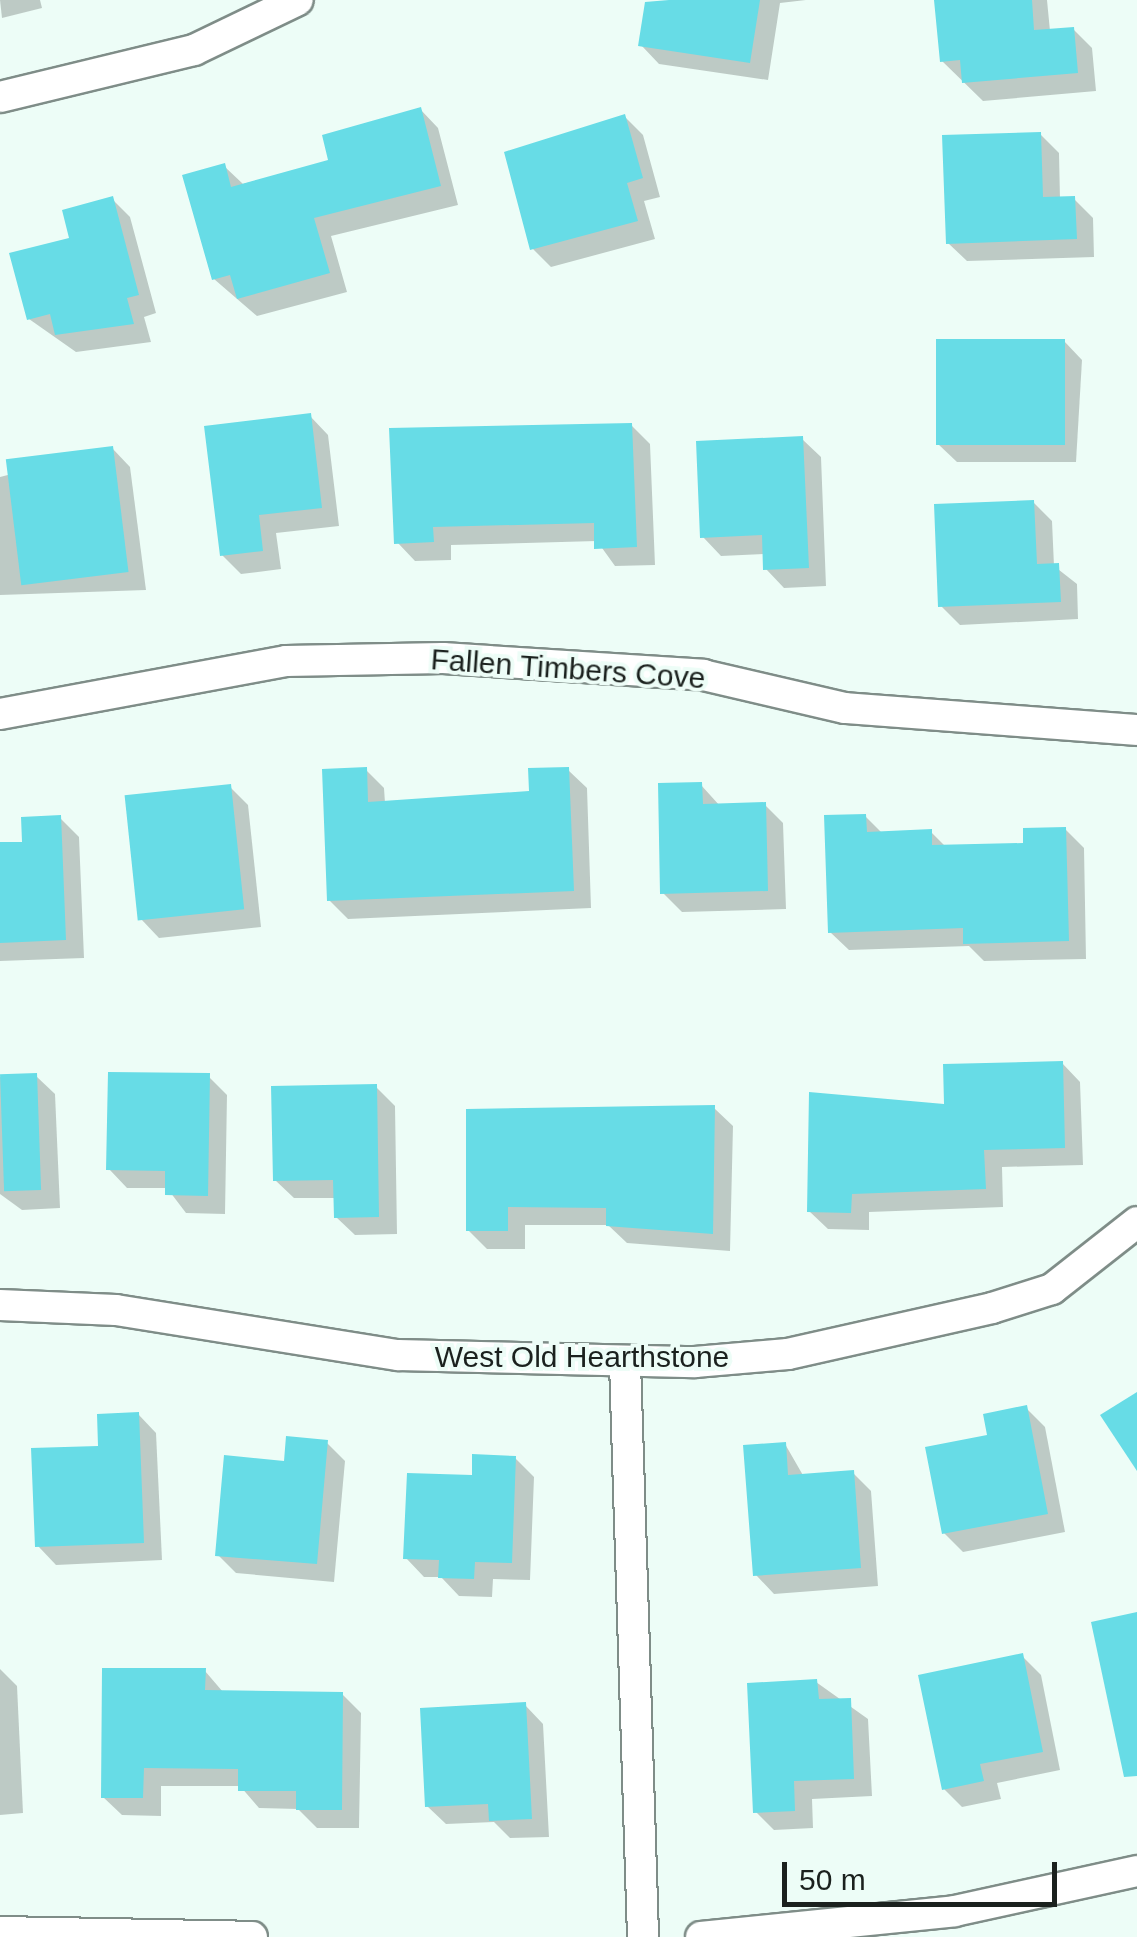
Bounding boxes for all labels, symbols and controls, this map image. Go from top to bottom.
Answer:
street label: Fallen Timbers Cove [429,641,707,697]
street label: West Old Hearthstone [435,1339,729,1375]
scale bar [787,1842,1062,1904]
text: 50 m [799,1863,866,1896]

